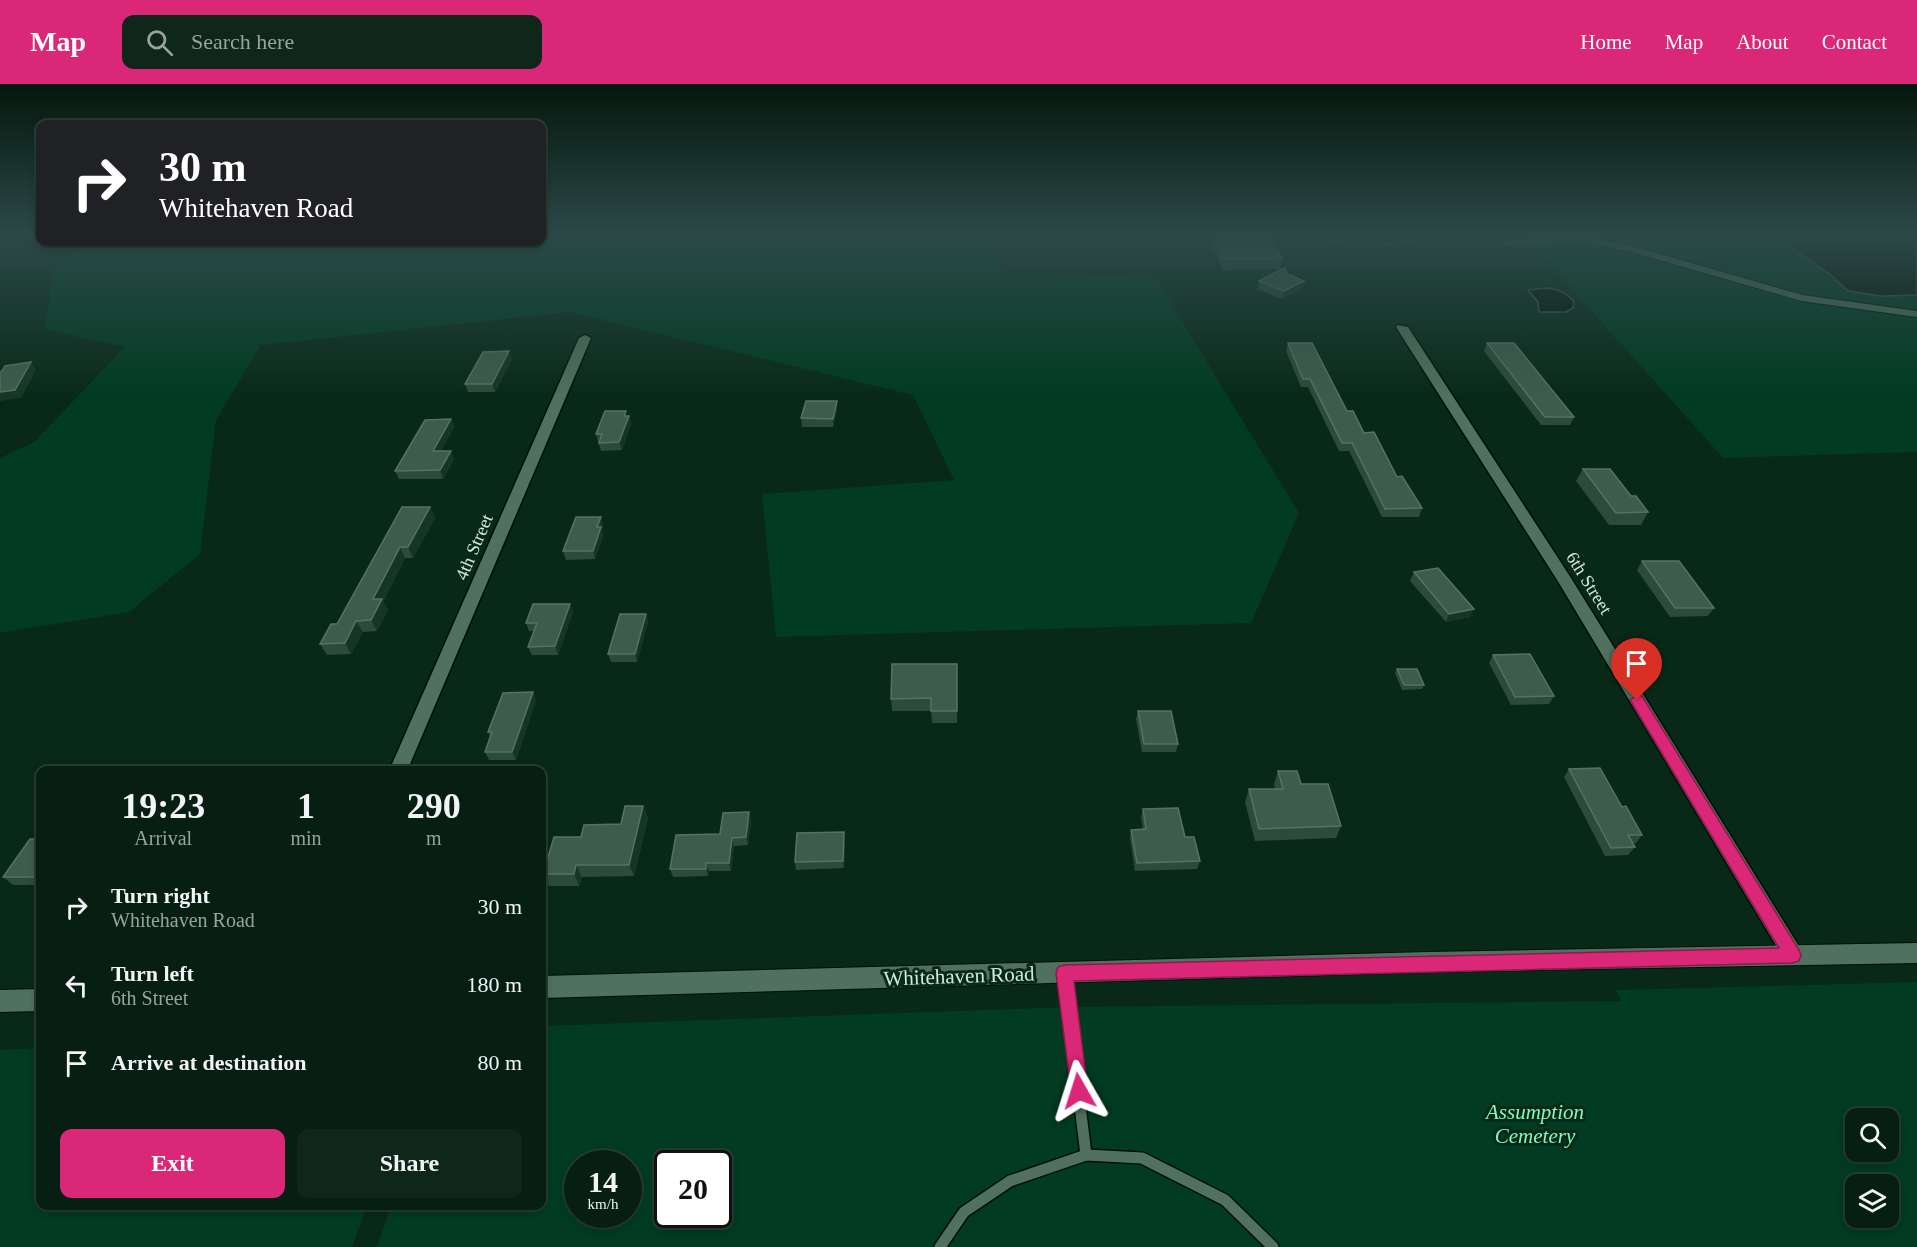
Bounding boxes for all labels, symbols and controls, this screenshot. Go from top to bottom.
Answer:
search box [122,15,542,69]
text: Map [30,26,86,57]
icon: search [143,26,176,59]
text: Search here [191,29,294,54]
text: Home [1580,30,1632,54]
text: Map [1665,30,1703,54]
text: About [1736,30,1789,54]
text: Contact [1822,30,1887,54]
icon: right [60,144,138,222]
text: 30 m [159,144,247,190]
text: Whitehaven Road [159,193,353,223]
street label: 4th Street [451,511,497,583]
street label: 6th Street [1562,548,1616,618]
pin [1611,638,1662,700]
icon: arrive [1620,647,1653,680]
text: 19:23 [121,786,205,826]
text: 1 [297,786,315,826]
text: 290 [407,786,461,826]
text: Arrival [134,827,192,849]
text: min [290,827,322,849]
text: m [426,827,442,849]
text: Turn right [111,883,210,908]
icon: right [60,891,93,924]
text: 30 m [477,894,522,919]
text: Whitehaven Road [111,909,255,931]
text: Turn left [111,961,194,986]
street label: Whitehaven Road [883,961,1035,991]
icon: left [60,969,93,1002]
text: 180 m [466,972,522,997]
text: 6th Street [111,987,188,1009]
icon: arrive [60,1047,93,1080]
text: Arrive at destination [111,1050,307,1075]
text: 80 m [477,1050,522,1075]
position arrow [1047,1059,1111,1123]
park label: Assumption Cemetery [1484,1100,1584,1148]
map controls [1845,1108,1899,1228]
button: search [1845,1108,1899,1162]
button: Exit [60,1129,285,1198]
button: Share [297,1129,522,1198]
speed limit sign: 20 [654,1150,732,1228]
text: 14 [588,1165,618,1198]
button: layers [1845,1174,1899,1228]
text: km/h [588,1196,618,1212]

